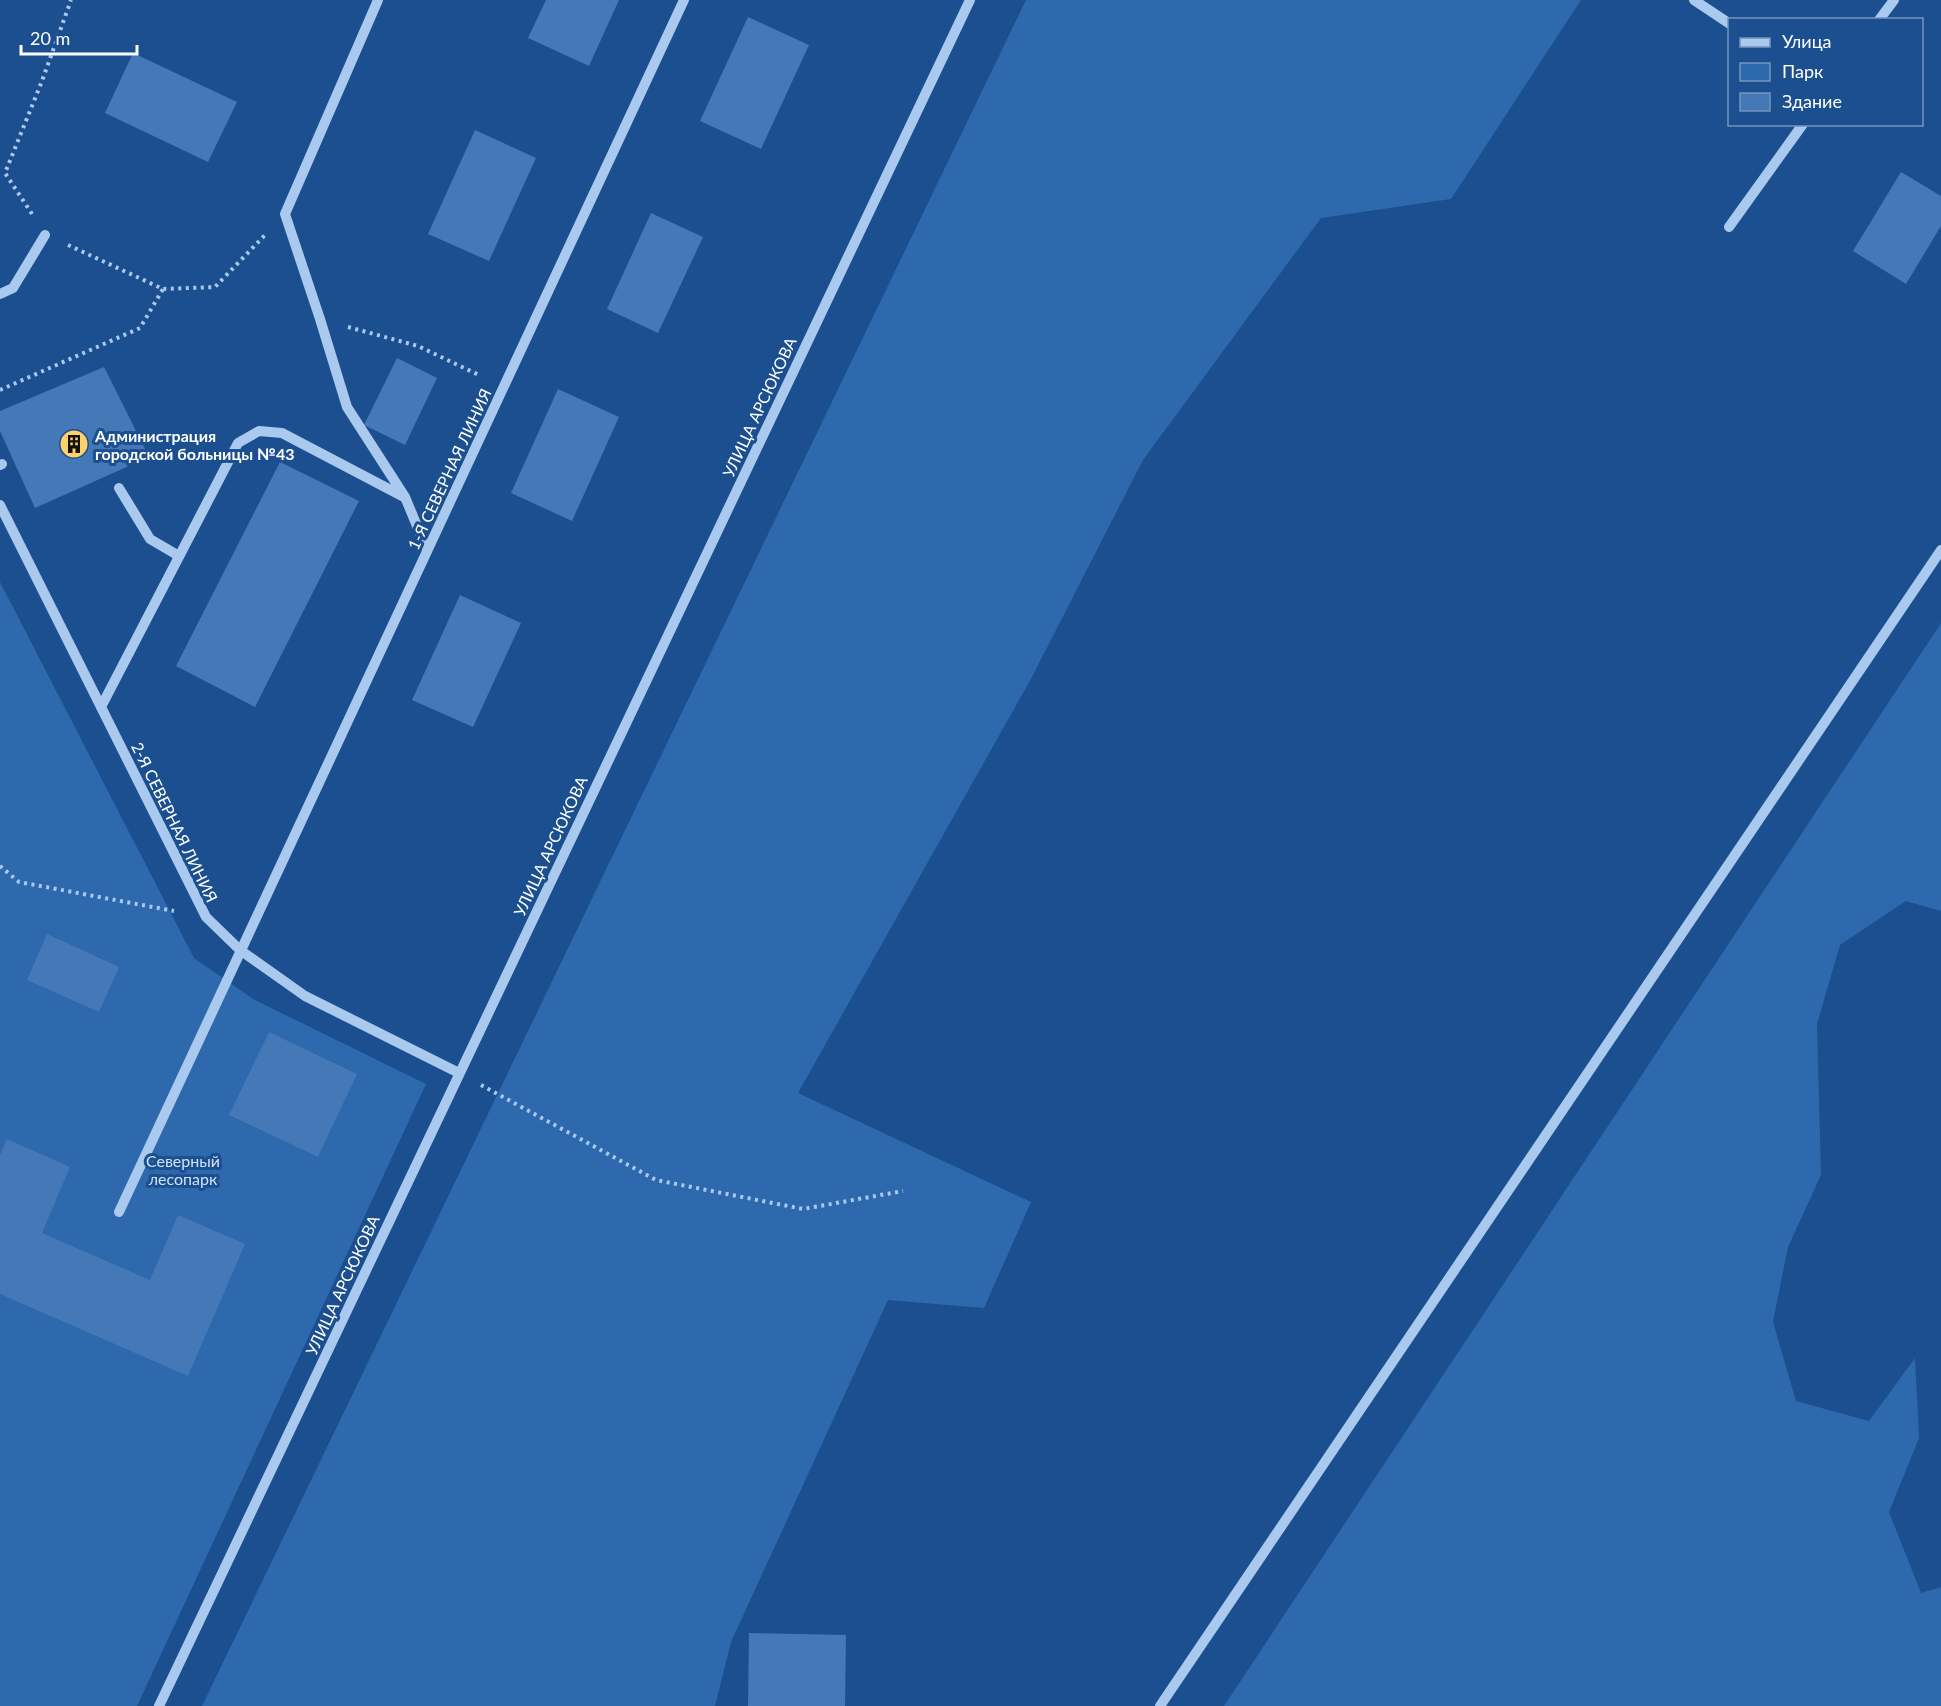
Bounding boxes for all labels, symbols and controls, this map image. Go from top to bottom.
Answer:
scale bar [21,18,136,56]
legend [1728,18,1923,126]
text: 20 m [30,27,70,49]
text: Улица [1782,30,1832,52]
text: Парк [1782,60,1824,82]
text: Здание [1782,90,1842,112]
street label: УЛИЦА АРСЮКОВА [718,334,800,480]
street label: 1-Я СЕВЕРНАЯ ЛИНИЯ [403,385,495,553]
place label: Администрация городской больницы №43 [94,426,294,463]
building icon: Администрация городской больницы №43 [58,428,90,460]
street label: 2-Я СЕВЕРНАЯ ЛИНИЯ [128,739,222,905]
street label: УЛИЦА АРСЮКОВА [509,773,591,919]
park label: Северный лесопарк [146,1151,220,1188]
street label: УЛИЦА АРСЮКОВА [301,1212,383,1358]

